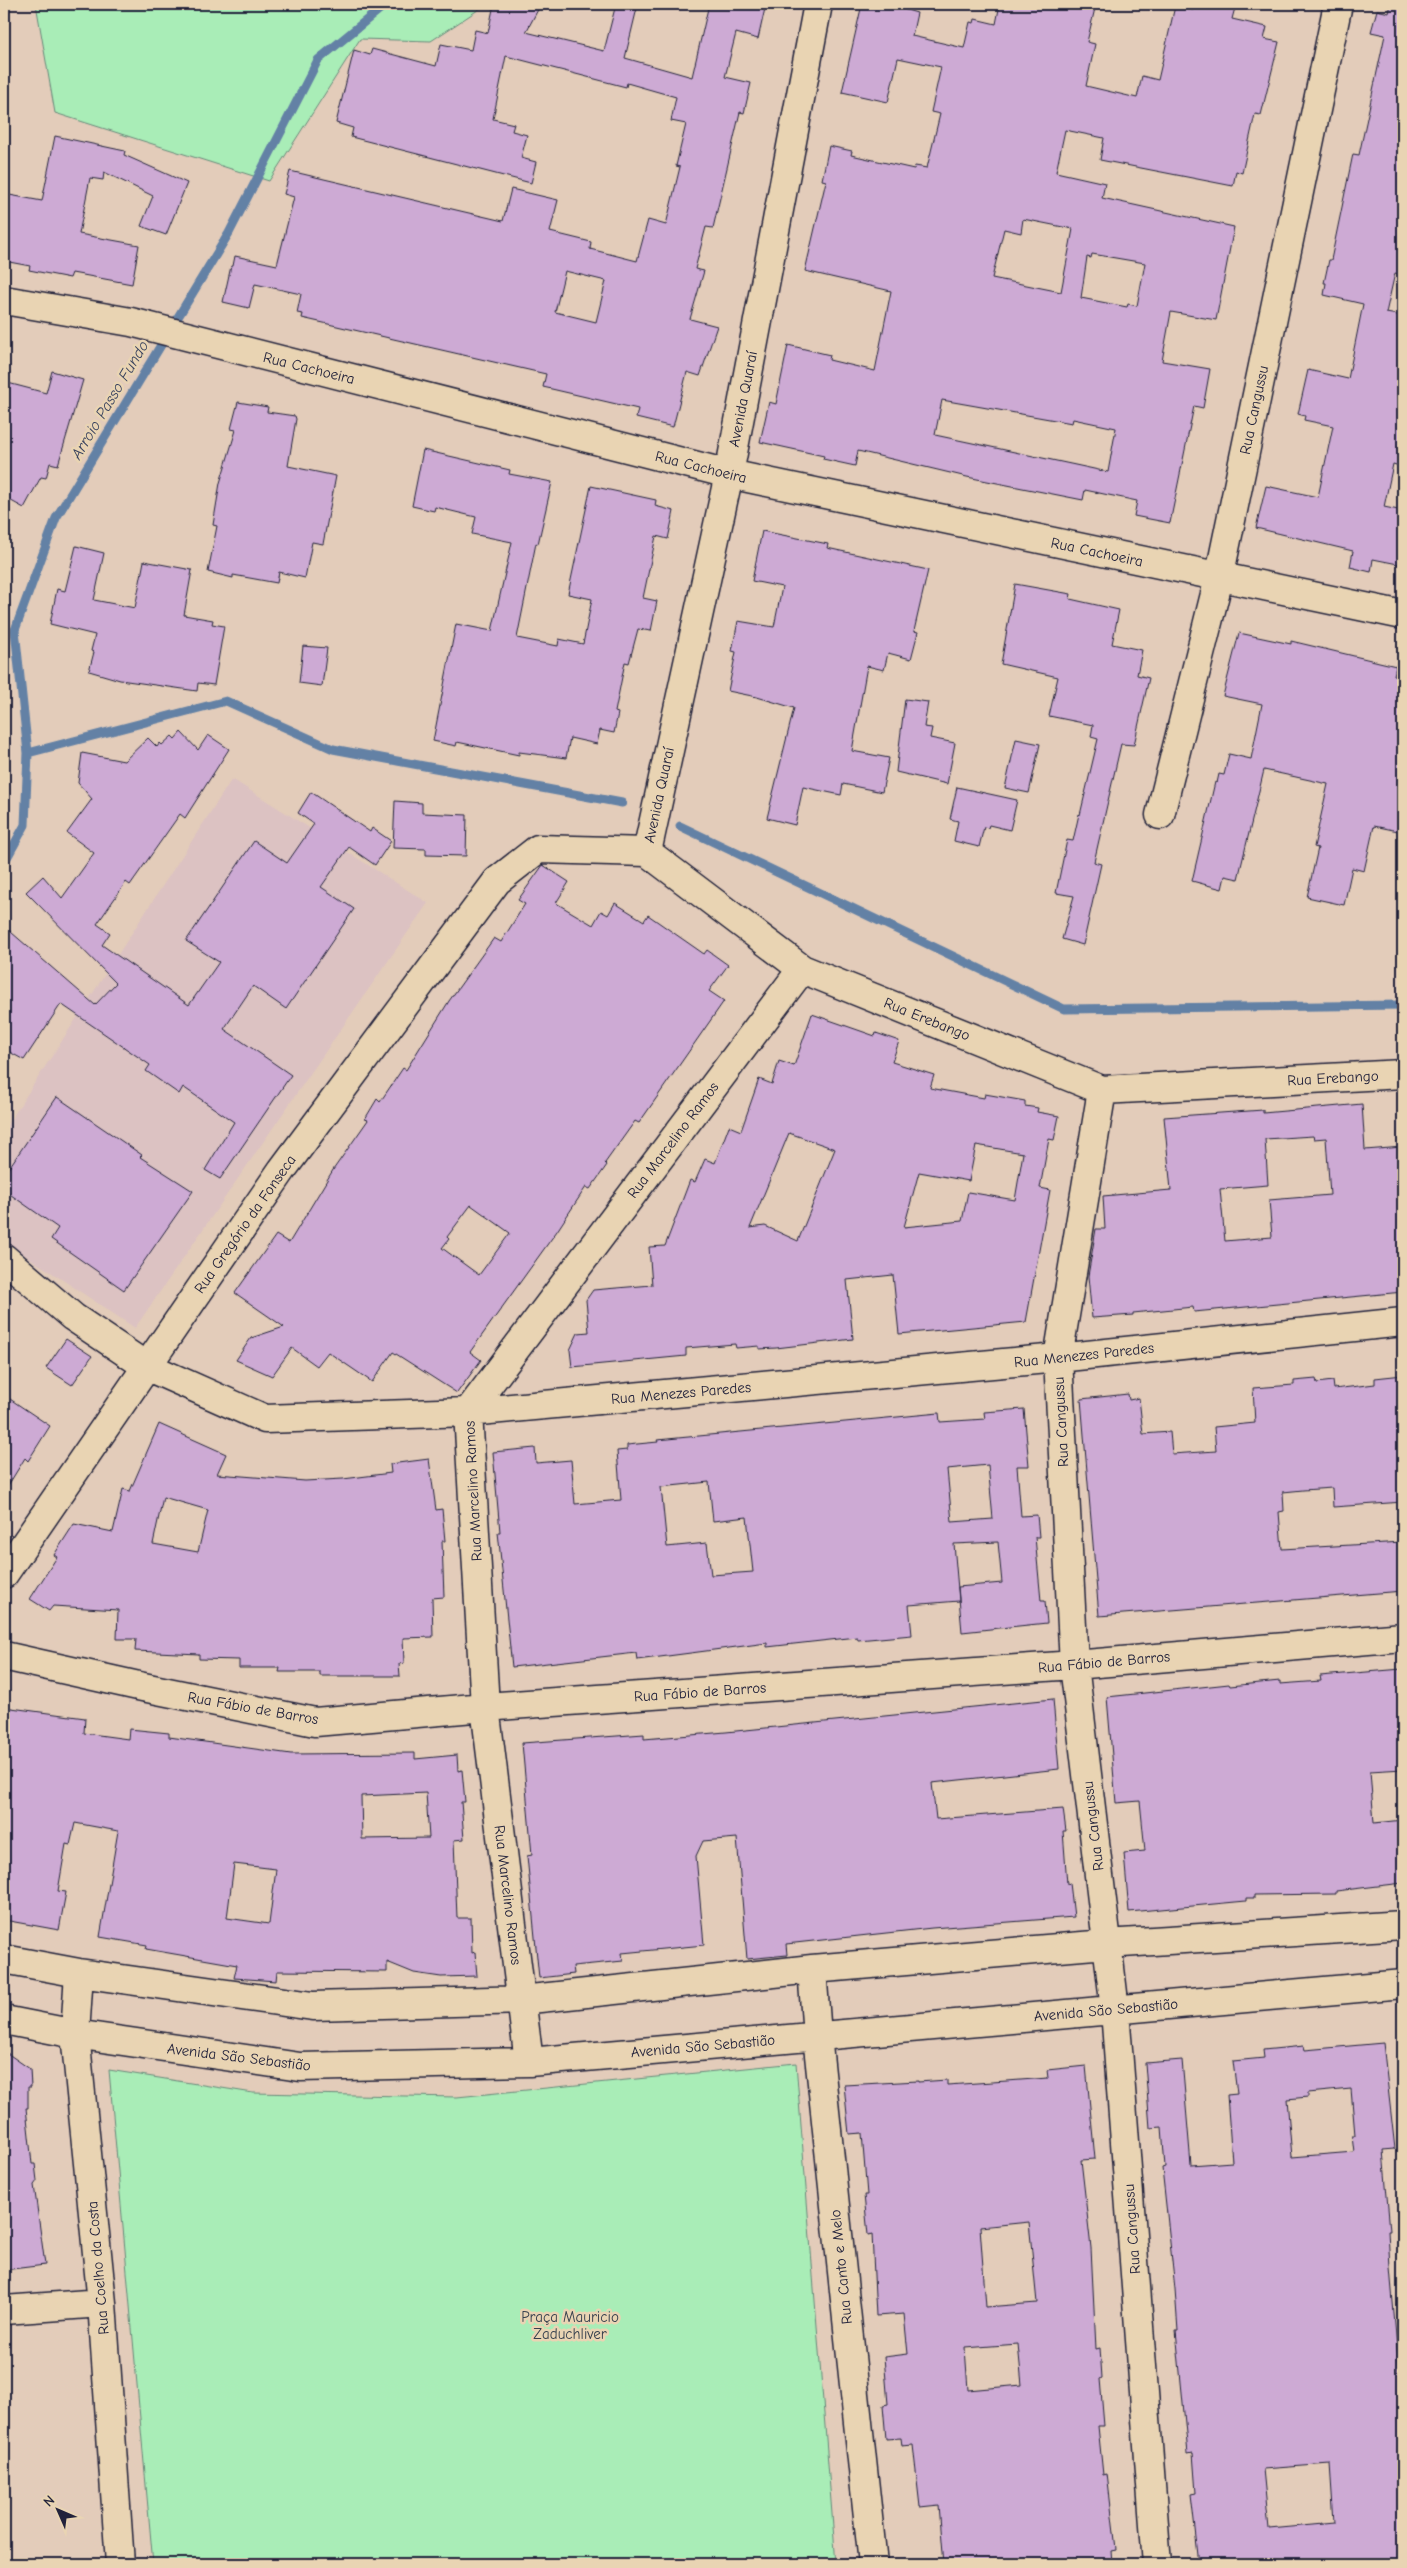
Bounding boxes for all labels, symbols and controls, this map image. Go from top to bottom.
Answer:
water label: Arroio Passo Fundo [67,337,152,463]
street label: Rua Cachoeira [261,348,357,388]
street label: Avenida Quaraí [725,349,761,449]
street label: Rua Cangussu [1236,364,1272,456]
street label: Rua Cachoeira [653,447,749,487]
street label: Rua Cachoeira [1049,533,1145,571]
street label: Avenida Quaraí [640,745,678,845]
street label: Rua Erebango [881,994,973,1045]
street label: Rua Erebango [1287,1067,1379,1089]
street label: Rua Marcelino Ramos [623,1078,723,1202]
street label: Rua Gregório da Fonseca [190,1151,300,1297]
street label: Rua Menezes Paredes [1013,1339,1155,1371]
street label: Rua Cangussu [1050,1376,1072,1468]
street label: Rua Menezes Paredes [610,1378,752,1408]
street label: Rua Marcelino Ramos [460,1420,486,1562]
street label: Rua Fábio de Barros [1037,1647,1171,1677]
street label: Rua Fábio de Barros [633,1678,767,1706]
street label: Rua Fábio de Barros [186,1688,320,1728]
street label: Rua Cangussu [1079,1780,1107,1872]
street label: Rua Marcelino Ramos [490,1824,526,1966]
street label: Avenida São Sebastião [1033,1995,1179,2025]
street label: Avenida São Sebastião [630,2031,776,2061]
street label: Avenida São Sebastião [166,2039,312,2075]
street label: Rua Cangussu [1120,2183,1144,2275]
street label: Rua Coelho da Costa [83,2201,113,2335]
street label: Rua Canto e Melo [826,2209,856,2325]
park label: Praça Mauricio Zaduchliver [521,2308,619,2343]
north arrow [32,2486,82,2536]
text: N [40,2492,58,2510]

